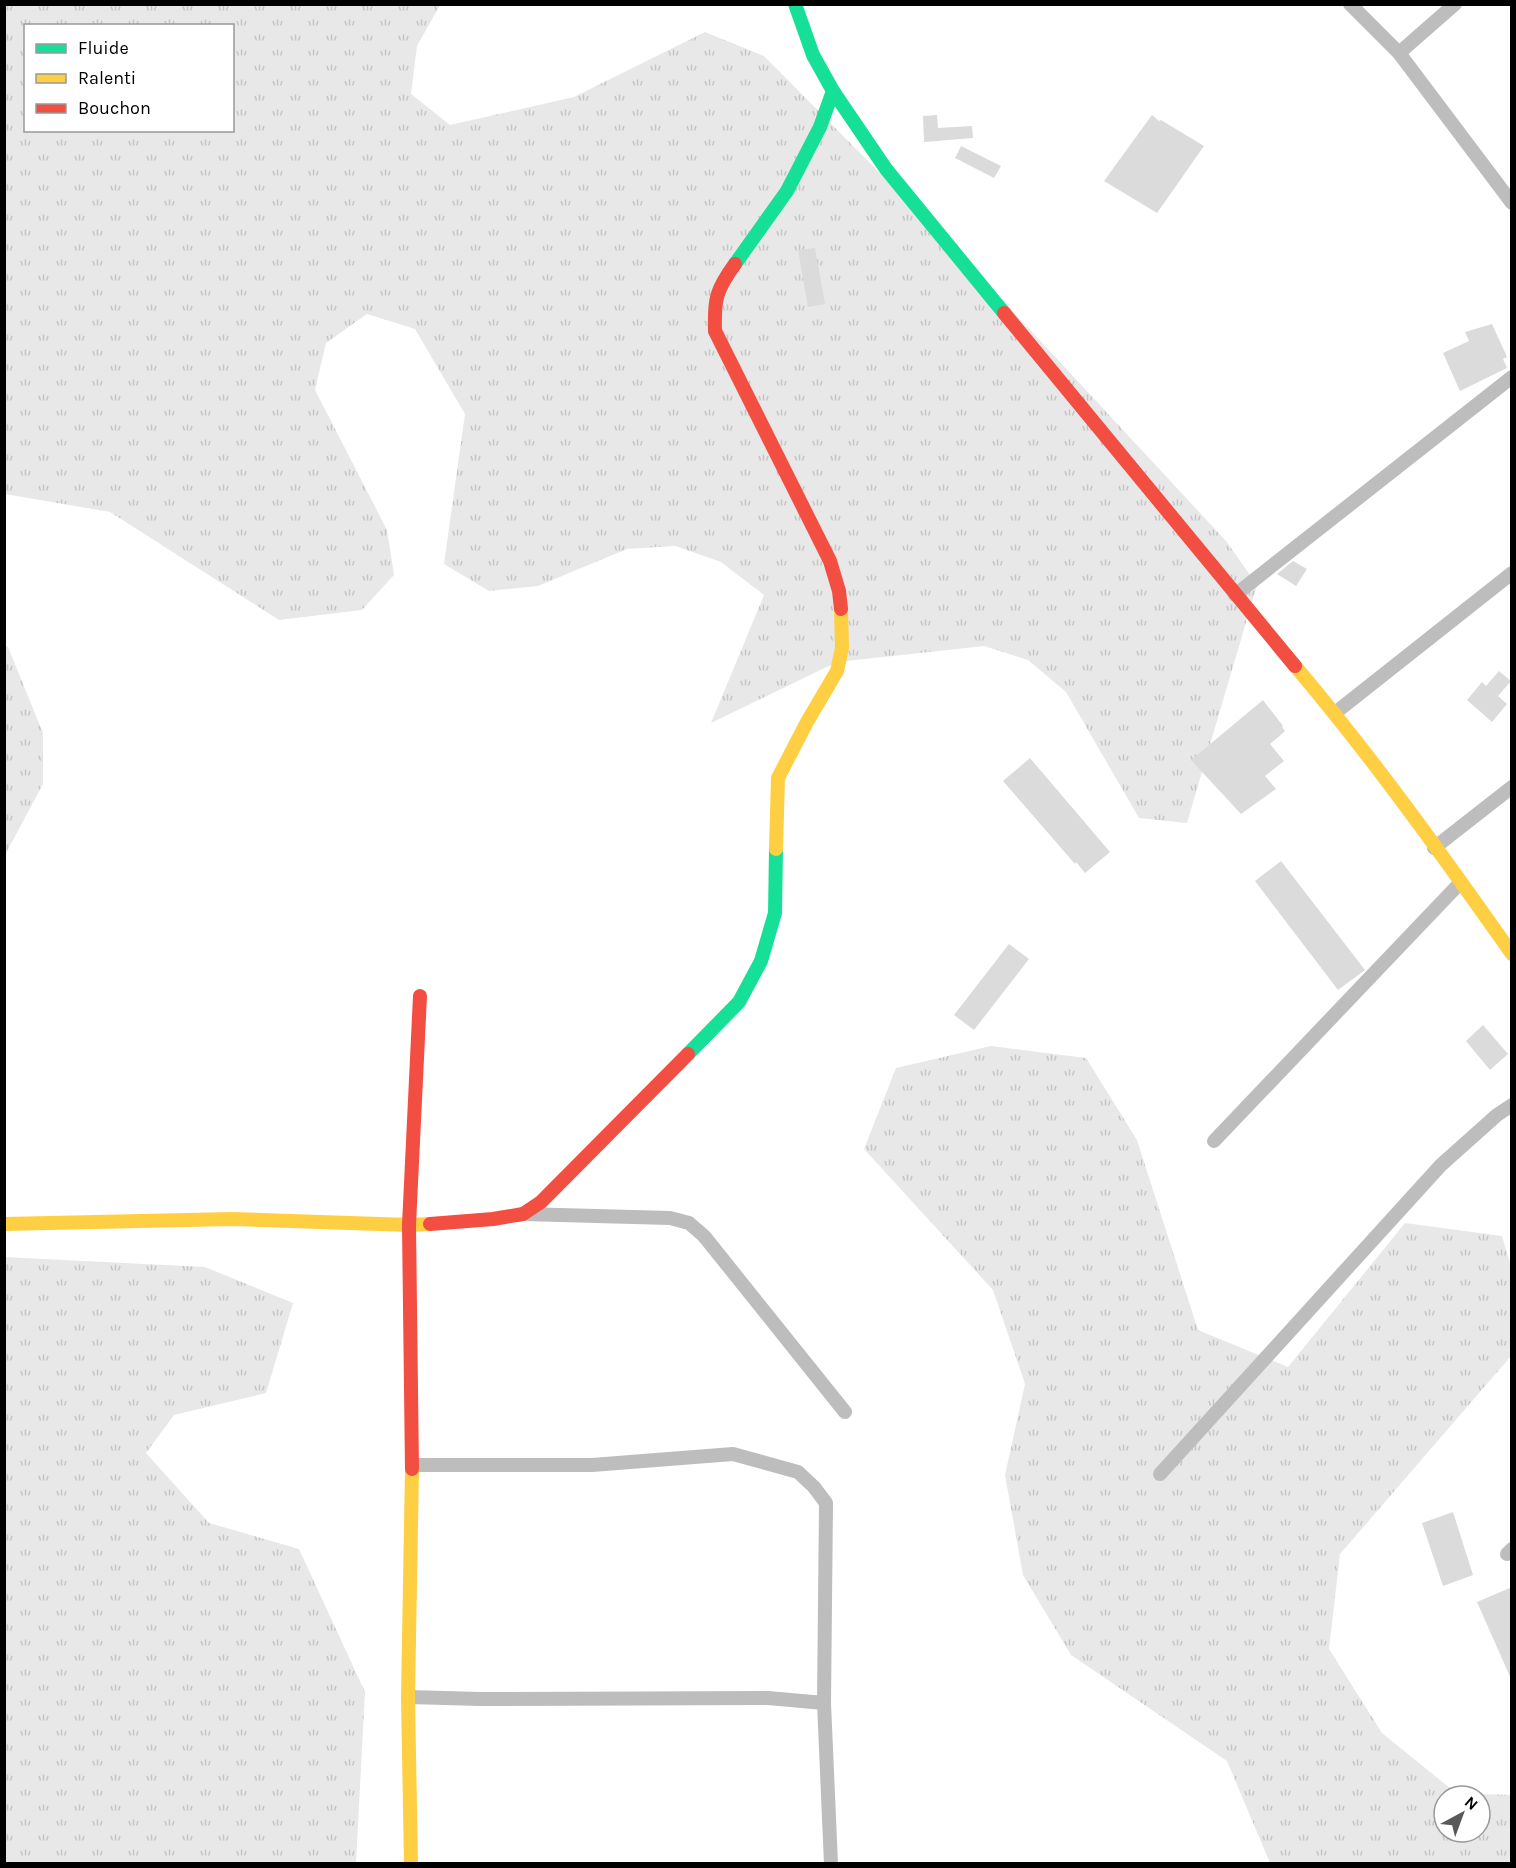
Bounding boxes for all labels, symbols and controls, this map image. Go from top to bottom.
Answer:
legend [24,24,234,132]
text: Fluide [78,37,129,59]
text: Ralenti [78,67,136,89]
text: Bouchon [78,97,151,119]
north arrow [1432,1784,1492,1844]
text: N [1461,1792,1482,1814]

